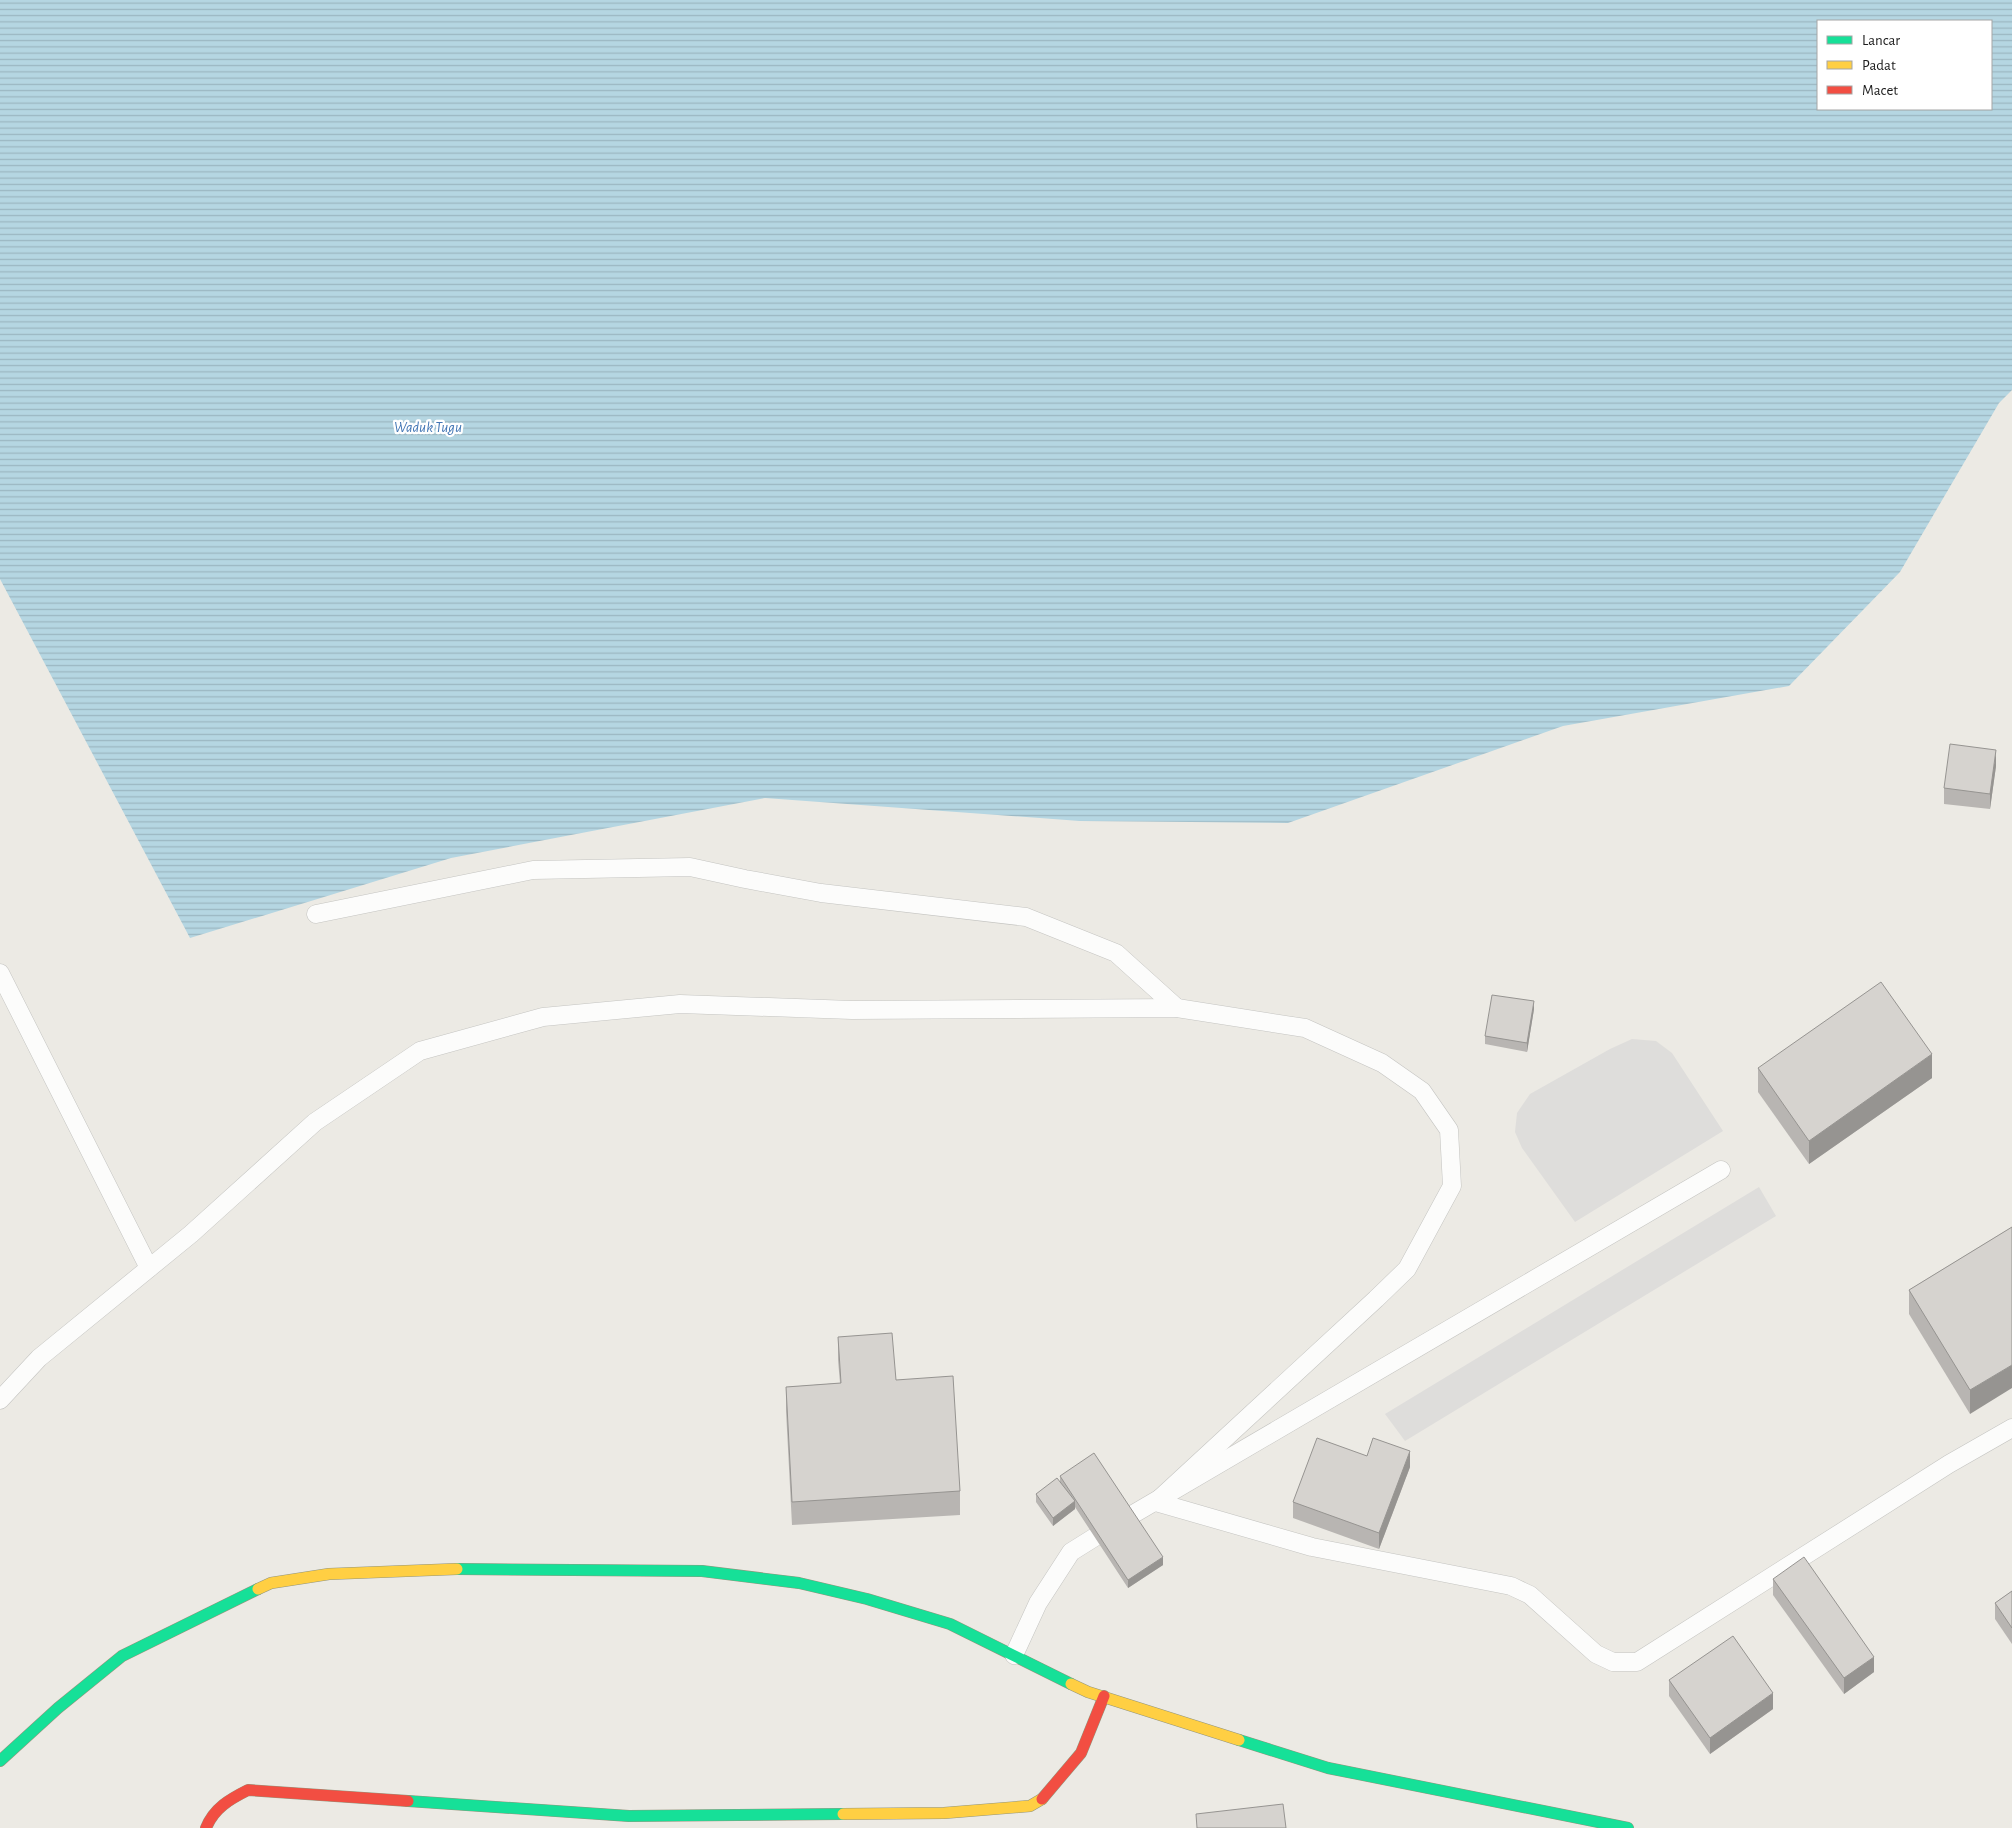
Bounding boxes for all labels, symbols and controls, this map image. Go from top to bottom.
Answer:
legend [1817,20,1992,110]
text: Lancar [1862,33,1900,48]
text: Padat [1862,58,1896,73]
text: Macet [1862,83,1898,98]
water label: Waduk Tugu [394,420,462,435]

